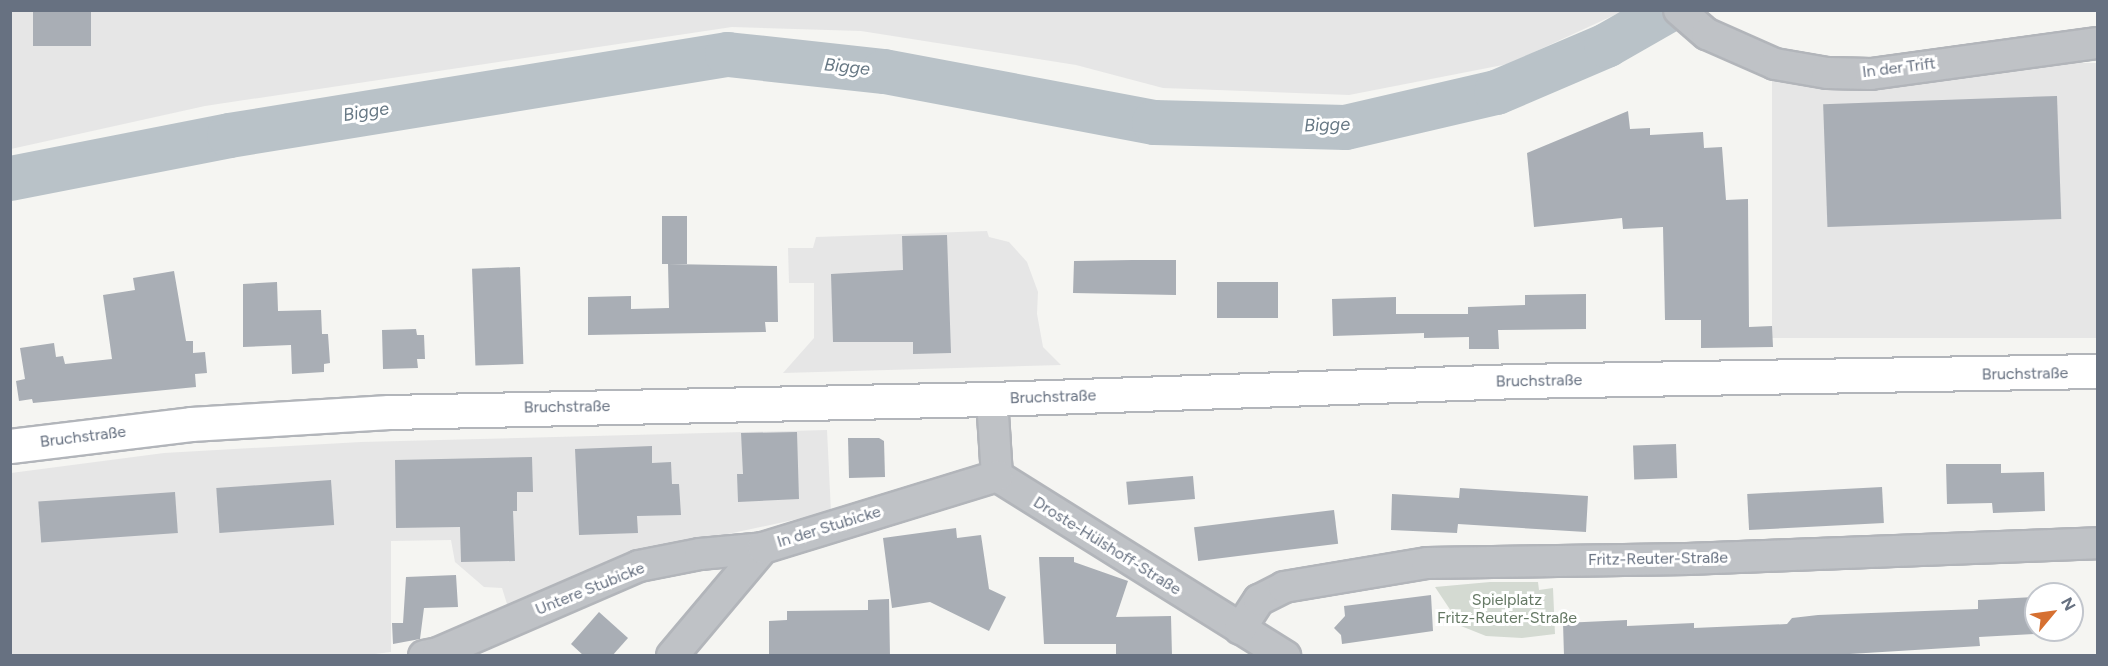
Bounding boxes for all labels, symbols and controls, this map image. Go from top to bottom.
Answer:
water label: Bigge [823,54,871,80]
street label: In der Trift [1861,54,1937,82]
water label: Bigge [342,98,390,126]
water label: Bigge [1304,113,1350,137]
street label: Bruchstraße [1982,364,2068,384]
street label: Bruchstraße [1496,371,1582,391]
street label: Bruchstraße [1009,386,1097,408]
street label: Bruchstraße [524,397,610,417]
street label: Bruchstraße [39,422,127,452]
street label: Droste-Hülshoff-Straße [1030,493,1184,599]
street label: In der Stubicke [775,502,883,552]
street label: Fritz-Reuter-Straße [1588,548,1728,570]
street label: Untere Stubicke [533,558,647,620]
north arrow [2024,582,2084,642]
park label: Spielplatz Fritz-Reuter-Straße [1437,590,1577,628]
text: N [2057,594,2080,614]

